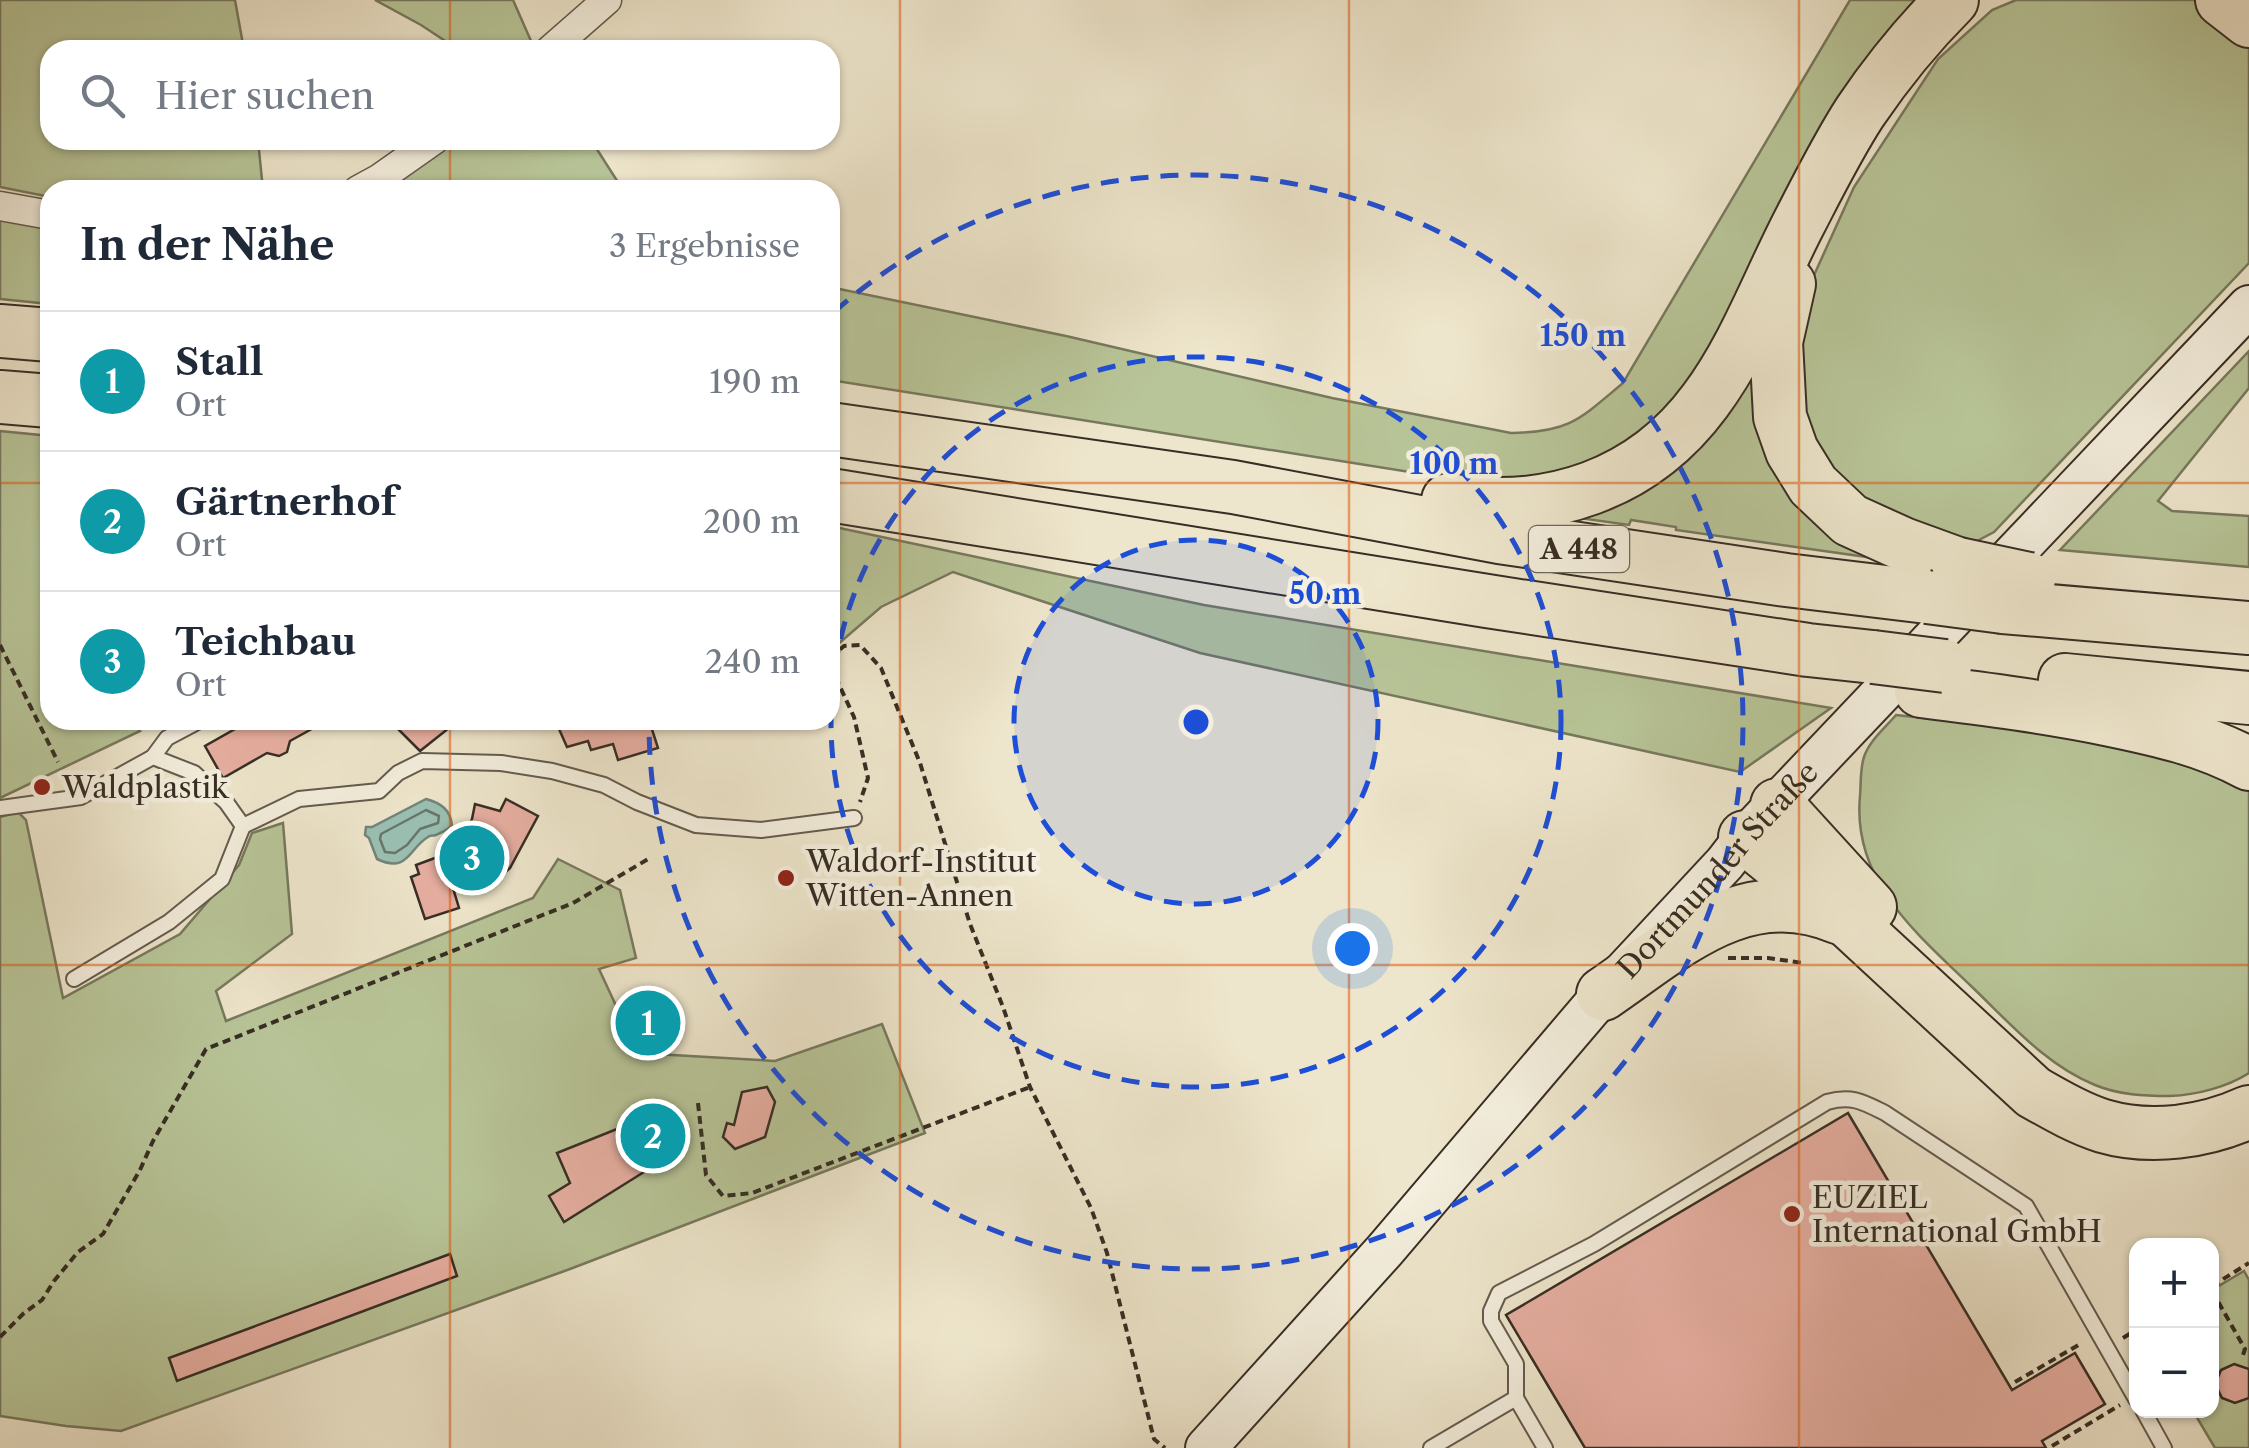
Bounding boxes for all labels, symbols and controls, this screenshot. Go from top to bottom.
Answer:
search box [40,40,840,150]
icon: search [75,68,130,123]
text: Hier suchen [155,72,375,119]
text: In der Nähe [80,219,334,271]
text: 3 Ergebnisse [609,226,800,265]
text: 150 m [1540,317,1626,354]
text: Stall [175,338,263,385]
text: 1 [105,362,120,401]
text: 190 m [709,362,800,401]
text: Ort [175,385,226,424]
text: 100 m [1410,445,1499,482]
text: Gärtnerhof [175,478,396,525]
text: 2 [103,502,122,541]
text: 200 m [703,502,800,541]
text: Ort [175,525,226,564]
road number: A 448 [1529,526,1629,572]
text: 50 m [1288,575,1362,612]
text: Teichbau [175,618,356,665]
text: 3 [103,642,122,681]
text: 240 m [704,642,800,681]
text: Ort [175,665,226,704]
centre of rings [1178,704,1214,740]
street label: Dortmunder Straße [1609,754,1826,986]
place label: Waldplastik [61,769,230,806]
marker: Waldplastik [31,776,53,798]
pin: 3 [440,820,504,896]
place label: Waldorf-Institut Witten-Annen [805,843,1037,914]
marker: Waldorf-Institut Witten-Annen [775,867,797,889]
your location [1327,923,1378,974]
pin: 1 [616,986,680,1060]
pin: 2 [620,1098,686,1174]
place label: EUZIEL International GmbH [1812,1179,2102,1250]
marker: EUZIEL International GmbH [1781,1203,1803,1225]
map controls [2129,1238,2219,1418]
button: + [2129,1238,2219,1328]
button: − [2129,1328,2219,1418]

